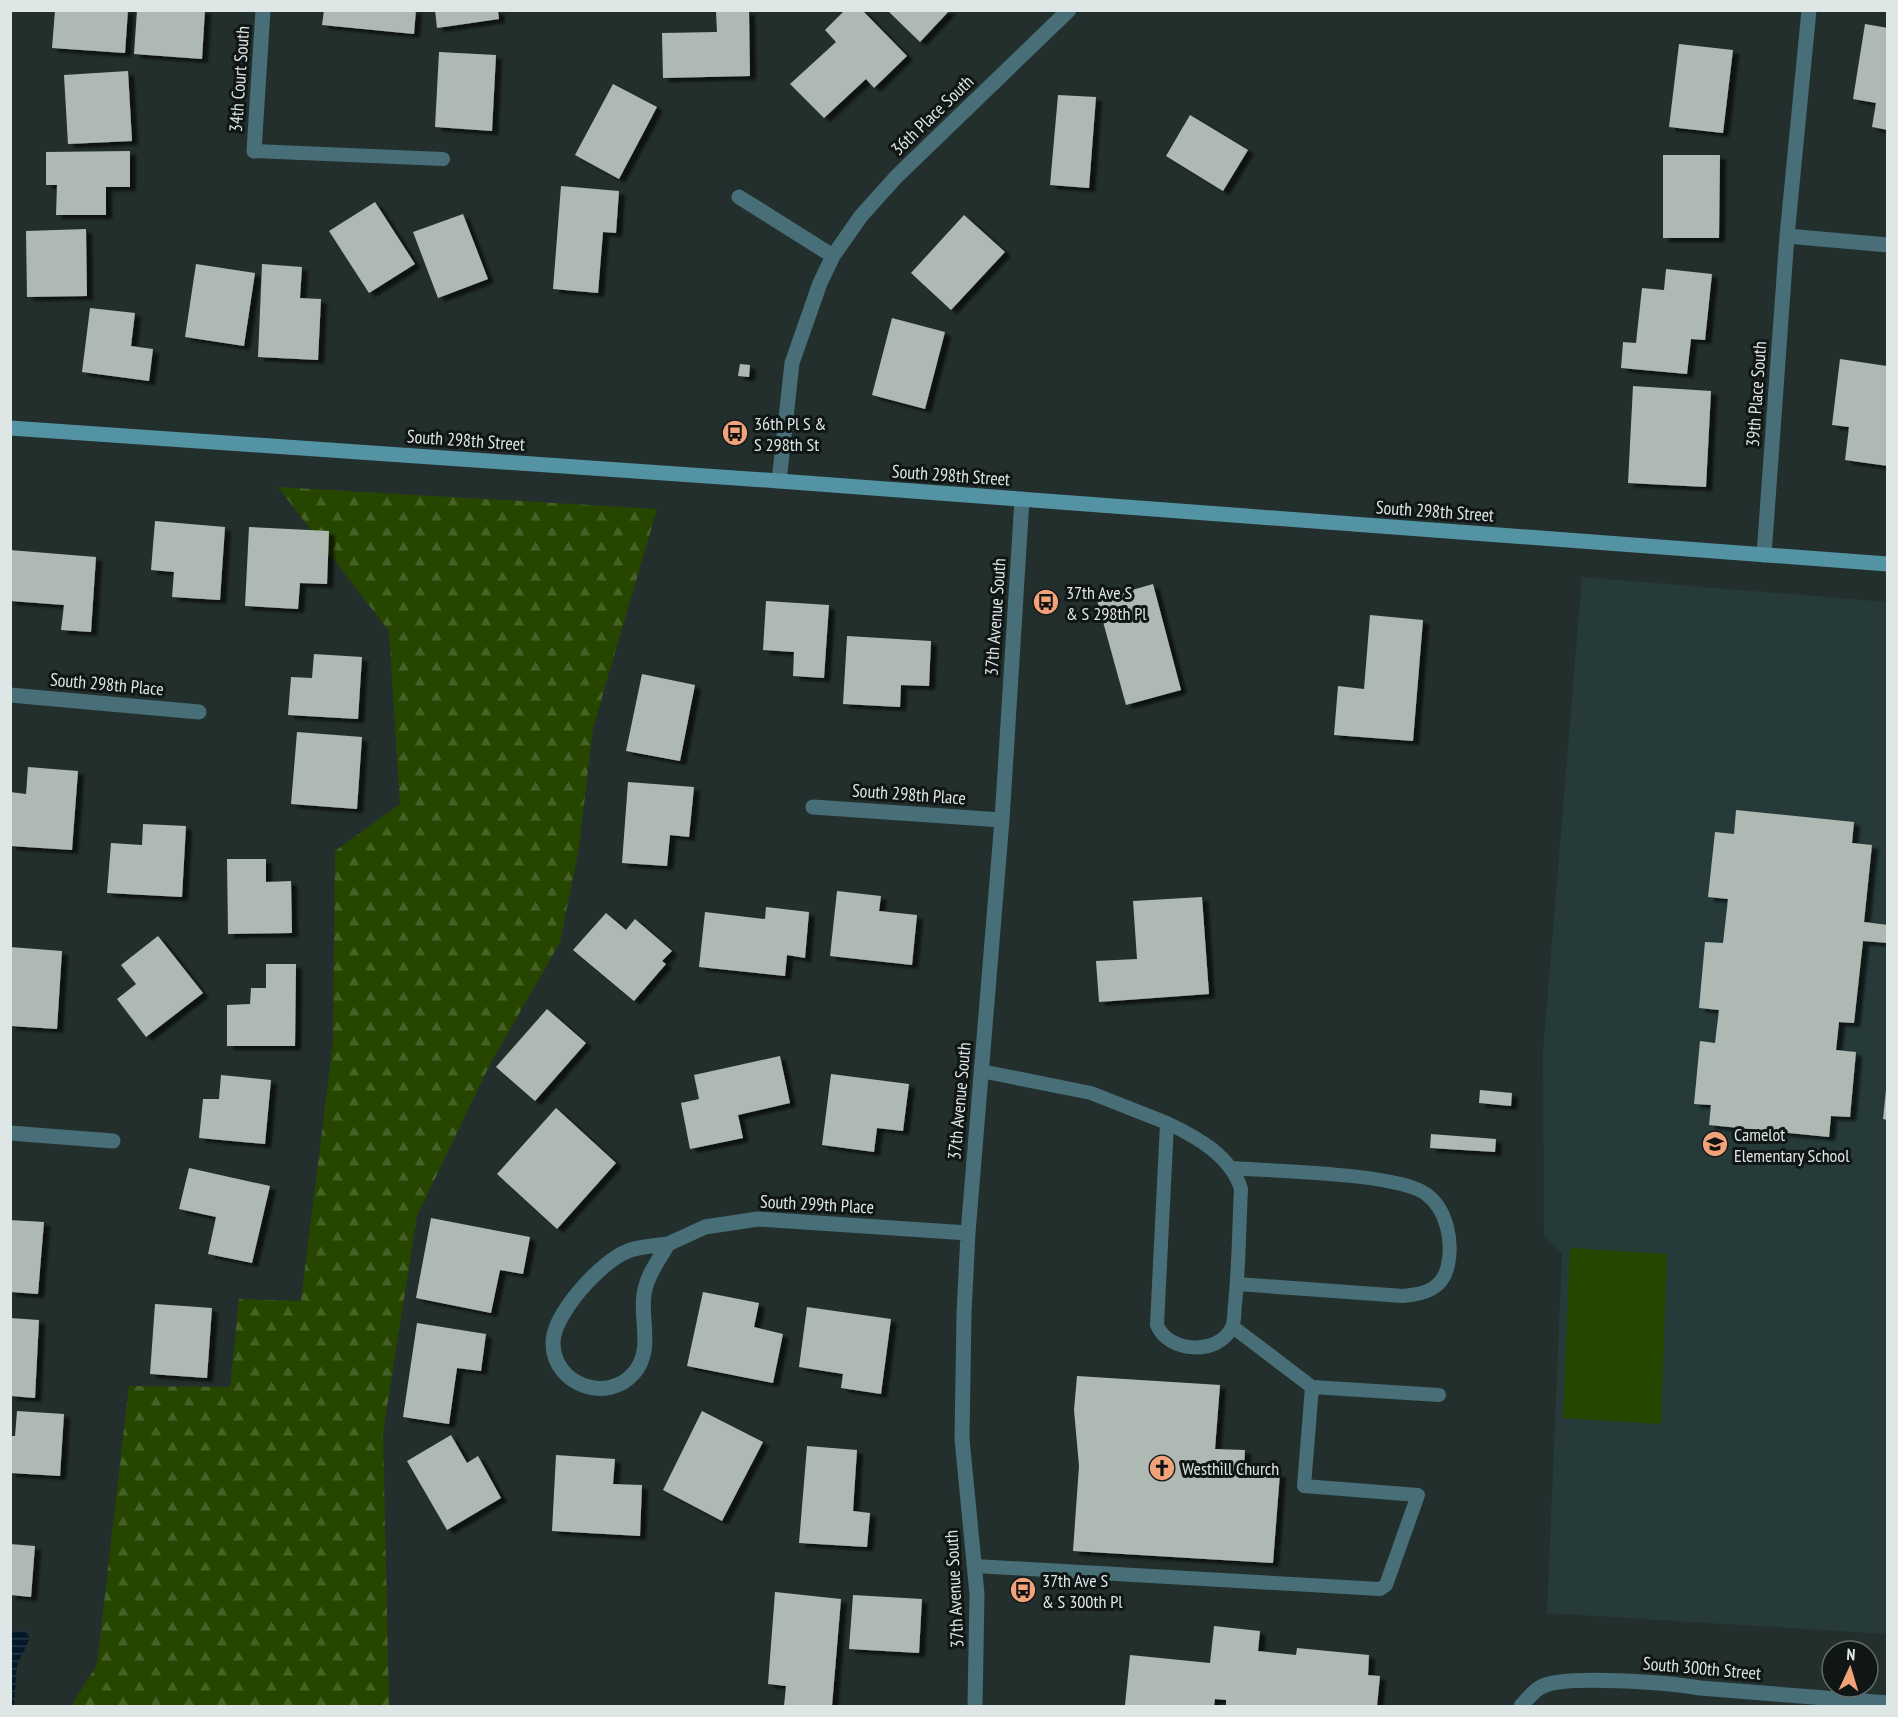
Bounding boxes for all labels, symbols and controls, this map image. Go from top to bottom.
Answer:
street label: 34th Court South [224,25,254,133]
street label: 36th Place South [886,70,978,160]
street label: 39th Place South [1741,340,1771,448]
place label: 36th Pl S & S 298th St [754,412,826,456]
bus stop icon: 36th Pl S & S 298th St [720,418,750,448]
street label: South 298th Street [406,424,526,456]
street label: South 298th Street [891,459,1011,491]
street label: South 298th Street [1375,495,1495,527]
street label: 37th Avenue South [979,557,1011,677]
place label: 37th Ave S & S 298th Pl [1066,581,1147,625]
bus stop icon: 37th Ave S & S 298th Pl [1031,587,1061,617]
street label: South 298th Place [49,668,165,700]
street label: South 298th Place [851,779,967,809]
street label: 37th Avenue South [942,1041,976,1161]
place label: Camelot Elementary School [1734,1123,1850,1167]
school or university icon: Camelot Elementary School [1700,1129,1730,1159]
street label: South 299th Place [759,1190,875,1218]
church icon: Westhill Church [1147,1453,1177,1483]
place label: Westhill Church [1182,1457,1279,1480]
street label: 37th Avenue South [939,1530,969,1648]
place label: 37th Ave S & S 300th Pl [1042,1569,1123,1613]
bus stop icon: 37th Ave S & S 300th Pl [1008,1575,1038,1605]
north arrow [1820,1639,1880,1699]
text: N [1846,1644,1856,1664]
street label: South 300th Street [1642,1651,1762,1685]

